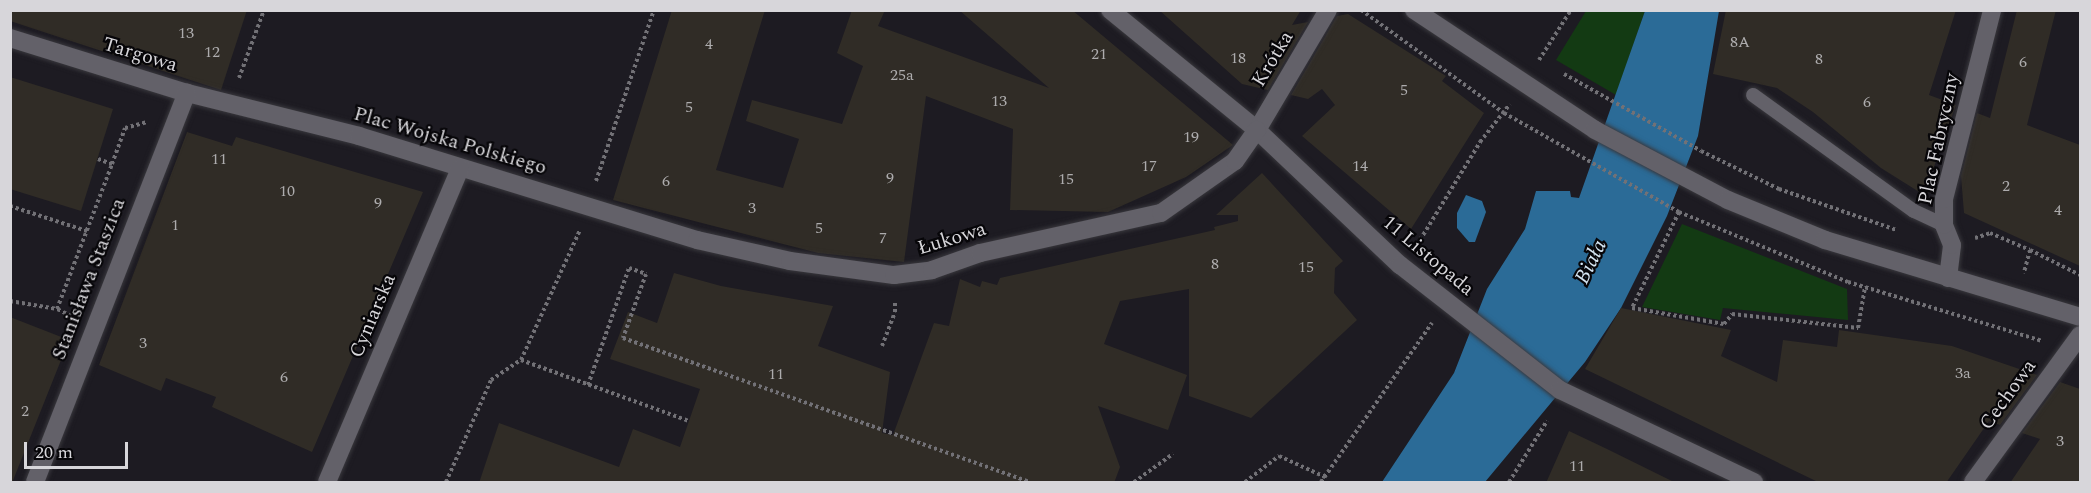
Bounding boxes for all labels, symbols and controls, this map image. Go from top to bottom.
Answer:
house number: 13 [178,23,194,43]
street label: Krótka [1247,27,1299,91]
street label: Targowa [100,32,180,78]
house number: 8A [1730,32,1750,52]
house number: 4 [705,34,713,54]
house number: 12 [204,42,220,62]
house number: 21 [1091,44,1107,64]
house number: 18 [1230,48,1246,68]
house number: 8 [1815,49,1823,69]
house number: 6 [2019,52,2027,72]
house number: 25a [890,65,914,85]
street label: Plac Fabryczny [1913,71,1965,207]
house number: 5 [1400,80,1408,100]
house number: 13 [991,91,1007,111]
house number: 6 [1863,92,1871,112]
house number: 5 [685,97,693,117]
street label: Plac Wojska Polskiego [351,102,549,180]
house number: 19 [1183,127,1199,147]
house number: 11 [211,149,227,169]
house number: 17 [1141,156,1157,176]
house number: 14 [1352,156,1368,176]
house number: 9 [886,168,894,188]
house number: 15 [1058,169,1074,189]
house number: 6 [662,171,670,191]
house number: 2 [2002,176,2010,196]
house number: 10 [279,181,295,201]
house number: 9 [374,193,382,213]
street label: Stanisława Staszica [47,195,131,363]
house number: 3 [748,198,756,218]
house number: 4 [2054,200,2062,220]
street label: 11 Listopada [1377,211,1479,301]
house number: 1 [171,215,179,235]
street label: Łukowa [915,217,989,261]
house number: 5 [815,218,823,238]
house number: 7 [879,228,887,248]
water label: Biała [1570,236,1612,288]
house number: 8 [1211,254,1219,274]
house number: 15 [1298,257,1314,277]
street label: Cyniarska [345,270,401,362]
house number: 3 [139,333,147,353]
street label: Cechowa [1974,355,2042,435]
house number: 3a [1955,363,1971,383]
house number: 11 [768,364,784,384]
house number: 6 [280,367,288,387]
house number: 2 [21,401,29,421]
scale bar [27,430,130,468]
house number: 3 [2056,431,2064,451]
text: 20 m [35,439,73,466]
house number: 11 [1569,456,1585,476]

